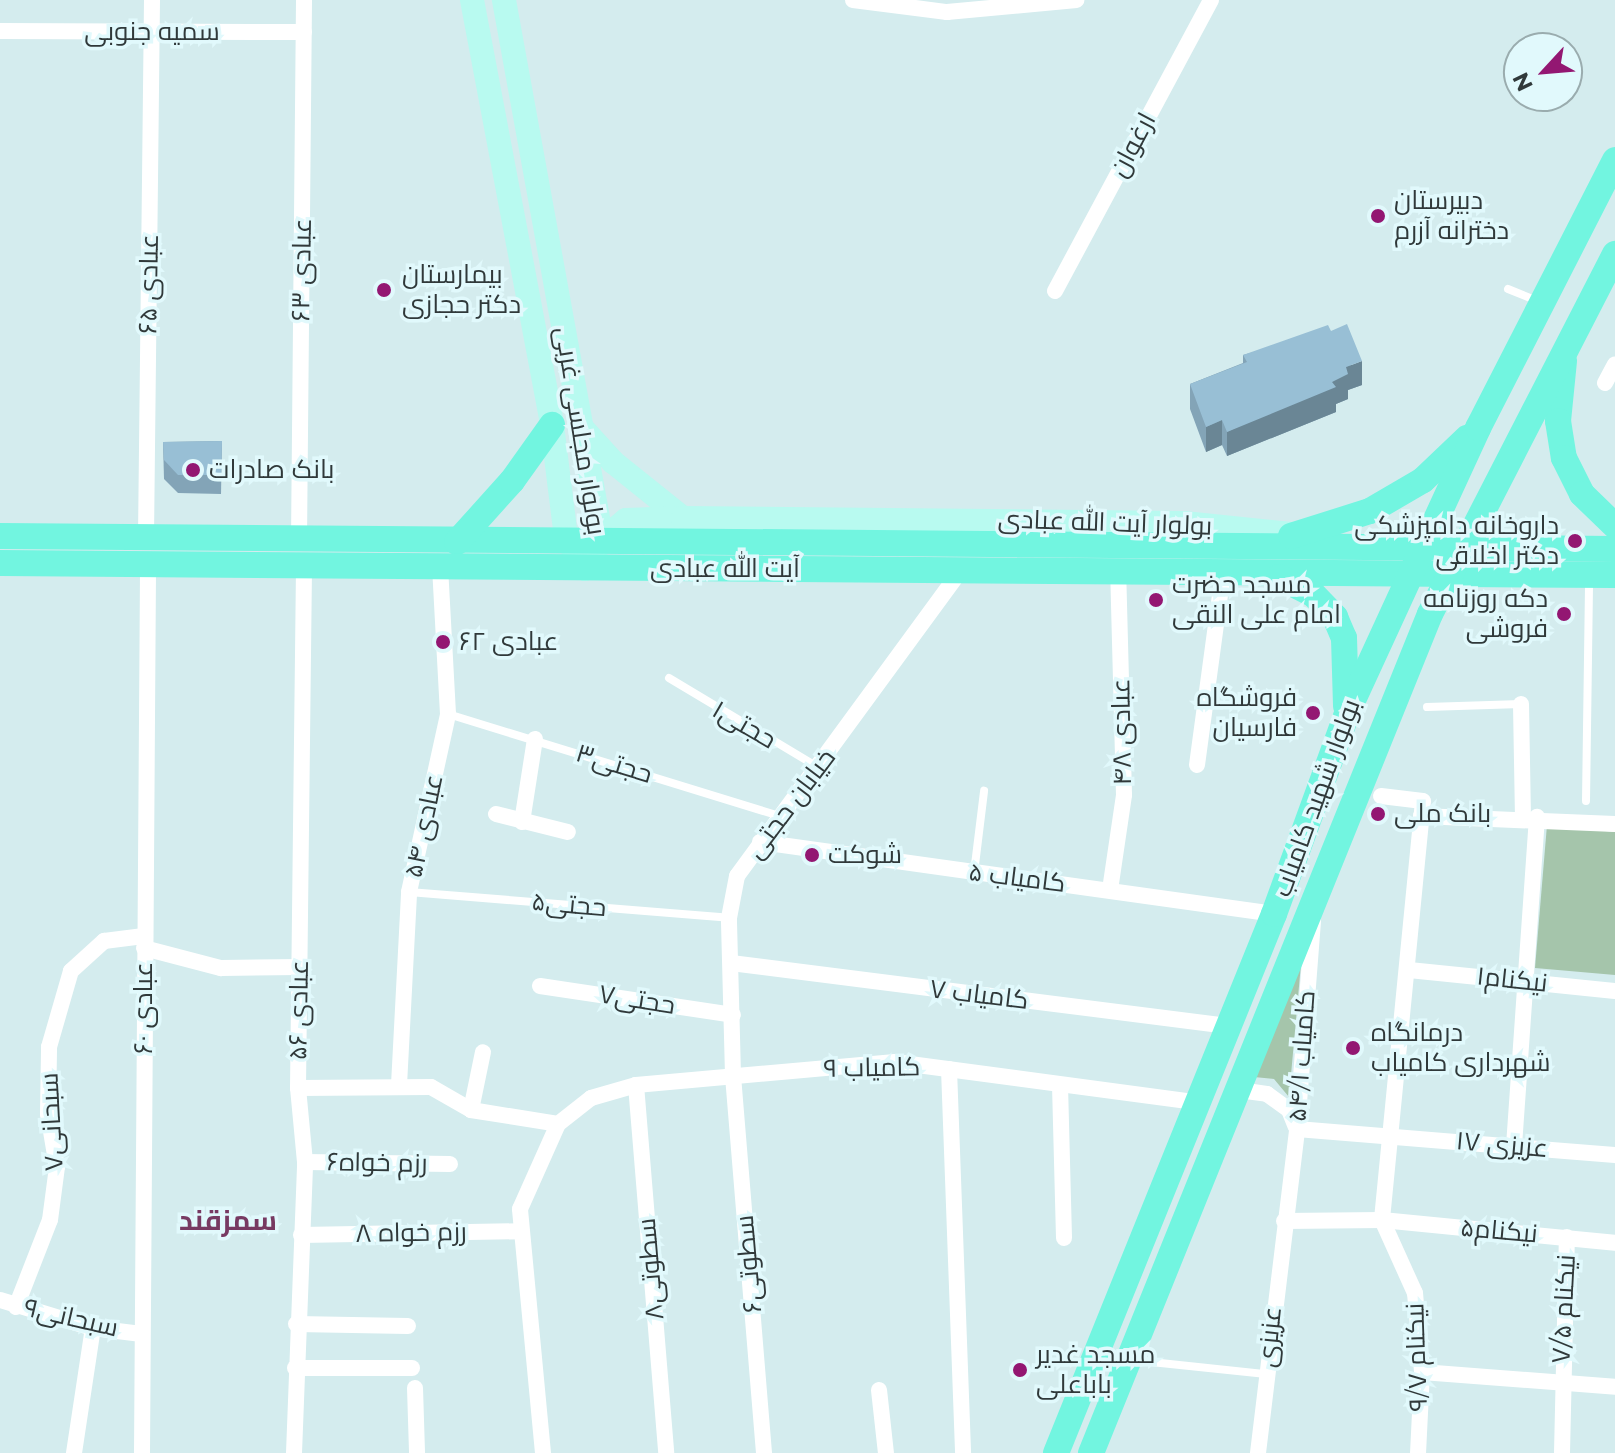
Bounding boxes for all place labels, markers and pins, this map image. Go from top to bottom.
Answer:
place label: دبیرستان دخترانه آزرم [1394,185,1509,246]
marker: دبیرستان دخترانه آزرم [1369,207,1387,225]
place label: بیمارستان دکتر حجازی [402,259,521,320]
marker: بیمارستان دکتر حجازی [373,279,395,301]
place label: بانک صادرات [209,454,335,486]
marker: بانک صادرات [184,461,202,479]
place label: داروخانه دامپزشکی دکتر اخلاقی [1354,510,1559,572]
marker: داروخانه دامپزشکی دکتر اخلاقی [1566,532,1584,550]
place label: مسجد حضرت امام علی النقی [1172,569,1341,630]
place label: دکه روزنامه فروشی [1423,583,1548,644]
marker: مسجد حضرت امام علی النقی [1147,591,1165,609]
marker: دکه روزنامه فروشی [1555,605,1573,623]
place label: عبادی ۶۲ [459,626,559,658]
marker: عبادی ۶۲ [434,633,452,651]
place label: فروشگاه فارسیان [1196,682,1297,744]
marker: فروشگاه فارسیان [1304,704,1322,722]
place label: بانک ملی [1394,798,1491,830]
marker: بانک ملی [1369,805,1387,823]
place label: شوكت [828,839,902,871]
marker: شوكت [803,846,821,864]
place label: درمانگاه شهرداری کامیاب [1371,1017,1550,1078]
marker: درمانگاه شهرداری کامیاب [1342,1037,1364,1059]
place label: مسجد غدیر باباعلی [1036,1339,1155,1400]
marker: مسجد غدیر باباعلی [1011,1361,1029,1379]

